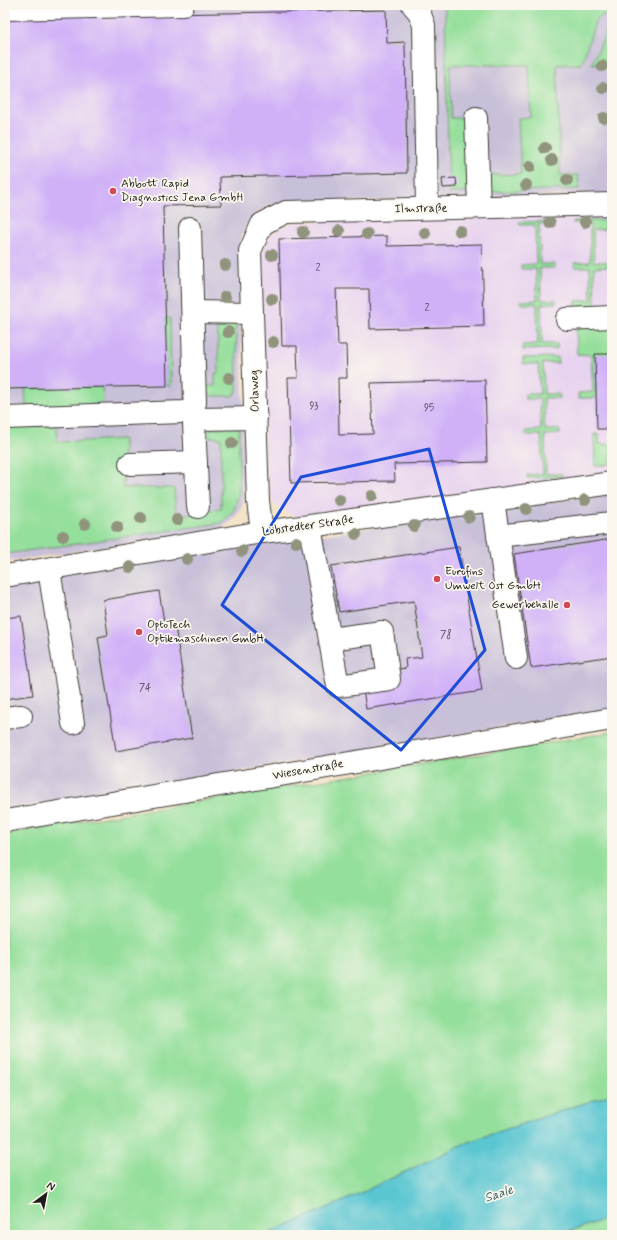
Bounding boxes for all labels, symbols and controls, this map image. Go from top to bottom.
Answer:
place label: Abbott Rapid Diagnostics Jena GmbH [121,176,243,207]
marker: Abbott Rapid Diagnostics Jena GmbH [108,186,118,196]
street label: Ilmstraße [394,201,448,217]
house number: 2 [316,262,321,275]
house number: 2 [425,302,430,315]
street label: Orlaweg [246,370,264,412]
house number: 93 [309,400,319,413]
house number: 95 [424,402,434,415]
street label: Löbstedter Straße [261,512,355,540]
place label: Eurofins Umwelt Ost GmbH [445,564,541,594]
marker: Eurofins Umwelt Ost GmbH [432,574,442,584]
place label: Gewerbehalle [492,597,559,613]
marker: Gewerbehalle [562,600,572,610]
place label: OptoTech Optikmaschinen GmbH [147,617,264,647]
marker: OptoTech Optikmaschinen GmbH [134,627,144,637]
house number: 78 [440,628,452,642]
house number: 74 [139,682,151,695]
street label: Wiesenstraße [271,756,345,784]
north arrow [26,1174,66,1214]
text: N [44,1178,58,1194]
water label: Saale [482,1181,517,1207]

